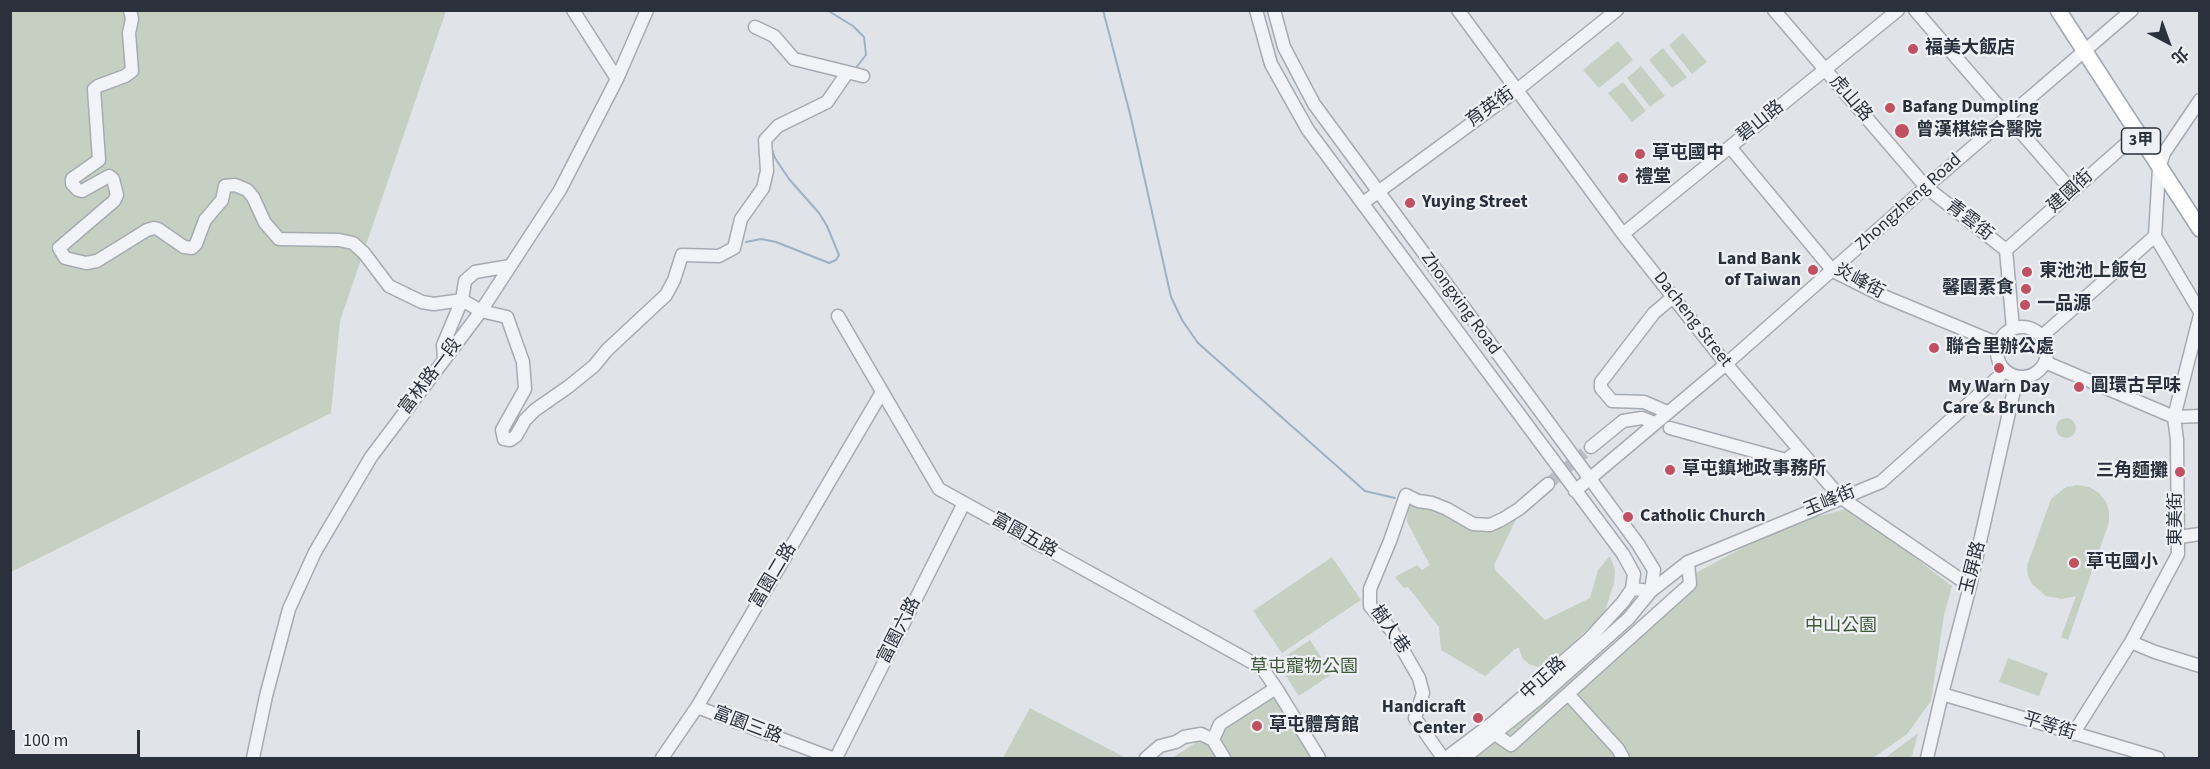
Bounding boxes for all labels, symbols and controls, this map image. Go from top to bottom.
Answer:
north arrow [2138,12,2198,72]
place label: 福美大飯店 [1925,38,2015,60]
marker: 福美大飯店 [1906,42,1920,56]
text: 北 [2167,42,2193,69]
street label: 虎山路 [1824,72,1876,126]
street label: 育英街 [1463,83,1519,133]
street label: 碧山路 [1733,97,1789,147]
place label: Bafang Dumpling [1902,97,2039,119]
marker: Bafang Dumpling [1883,101,1897,115]
place label: 曾漢棋綜合醫院 [1916,120,2042,142]
marker: 曾漢棋綜合醫院 [1893,122,1911,140]
road number: 3甲 [2122,128,2160,154]
place label: 草屯國中 [1652,143,1724,165]
marker: 草屯國中 [1633,147,1647,161]
street label: Zhongzheng Road [1851,150,1967,256]
street label: 建國街 [2044,166,2098,218]
place label: 禮堂 [1635,167,1671,189]
marker: 禮堂 [1616,171,1630,185]
place label: Yuying Street [1422,192,1528,214]
marker: Yuying Street [1403,196,1417,210]
street label: 青雲街 [1941,196,1997,246]
street label: Zhongxing Road [1415,248,1505,360]
place label: Land Bank of Taiwan [1717,249,1801,292]
street label: 炎峰街 [1830,260,1888,304]
place label: 東池池上飯包 [2039,261,2147,283]
marker: Land Bank of Taiwan [1806,263,1820,277]
marker: 東池池上飯包 [2020,265,2034,279]
street label: Dacheng Street [1648,268,1736,372]
place label: 馨園素食 [1942,278,2014,300]
marker: 馨園素食 [2019,282,2033,296]
place label: 一品源 [2037,294,2091,316]
marker: 一品源 [2018,298,2032,312]
street label: 富林路一段 [395,335,467,419]
place label: 聯合里辦公處 [1946,337,2054,359]
marker: 聯合里辦公處 [1927,341,1941,355]
marker: My Warn Day Care & Brunch [1992,361,2006,375]
place label: 圓環古早味 [2091,376,2181,398]
place label: My Warn Day Care & Brunch [1943,377,2055,420]
marker: 圓環古早味 [2072,380,2086,394]
place label: 草屯鎮地政事務所 [1682,459,1826,481]
place label: 三角麵攤 [2096,461,2168,483]
marker: 草屯鎮地政事務所 [1663,463,1677,477]
marker: 三角麵攤 [2173,465,2187,479]
street label: 玉峰街 [1801,482,1859,522]
street label: 東美街 [2166,492,2188,546]
place label: Catholic Church [1640,506,1766,528]
street label: 富園五路 [987,509,1061,563]
marker: Catholic Church [1621,510,1635,524]
street label: 玉屏路 [1957,539,1991,597]
street label: 富園二路 [746,540,802,612]
place label: 草屯國小 [2086,552,2158,574]
marker: 草屯國小 [2067,556,2081,570]
street label: 富園六路 [874,594,926,668]
street label: 樹人巷 [1365,602,1413,658]
park label: 中山公園 [1805,616,1877,638]
street label: 中正路 [1517,653,1571,705]
park label: 草屯寵物公園 [1250,657,1358,679]
place label: Handicraft Center [1382,697,1466,740]
street label: 富園三路 [710,703,784,749]
street label: 平等街 [2020,709,2078,745]
marker: Handicraft Center [1471,711,1485,725]
place label: 草屯體育館 [1269,715,1359,737]
scale bar [15,718,142,756]
marker: 草屯體育館 [1250,719,1264,733]
text: 100 m [23,728,68,753]

